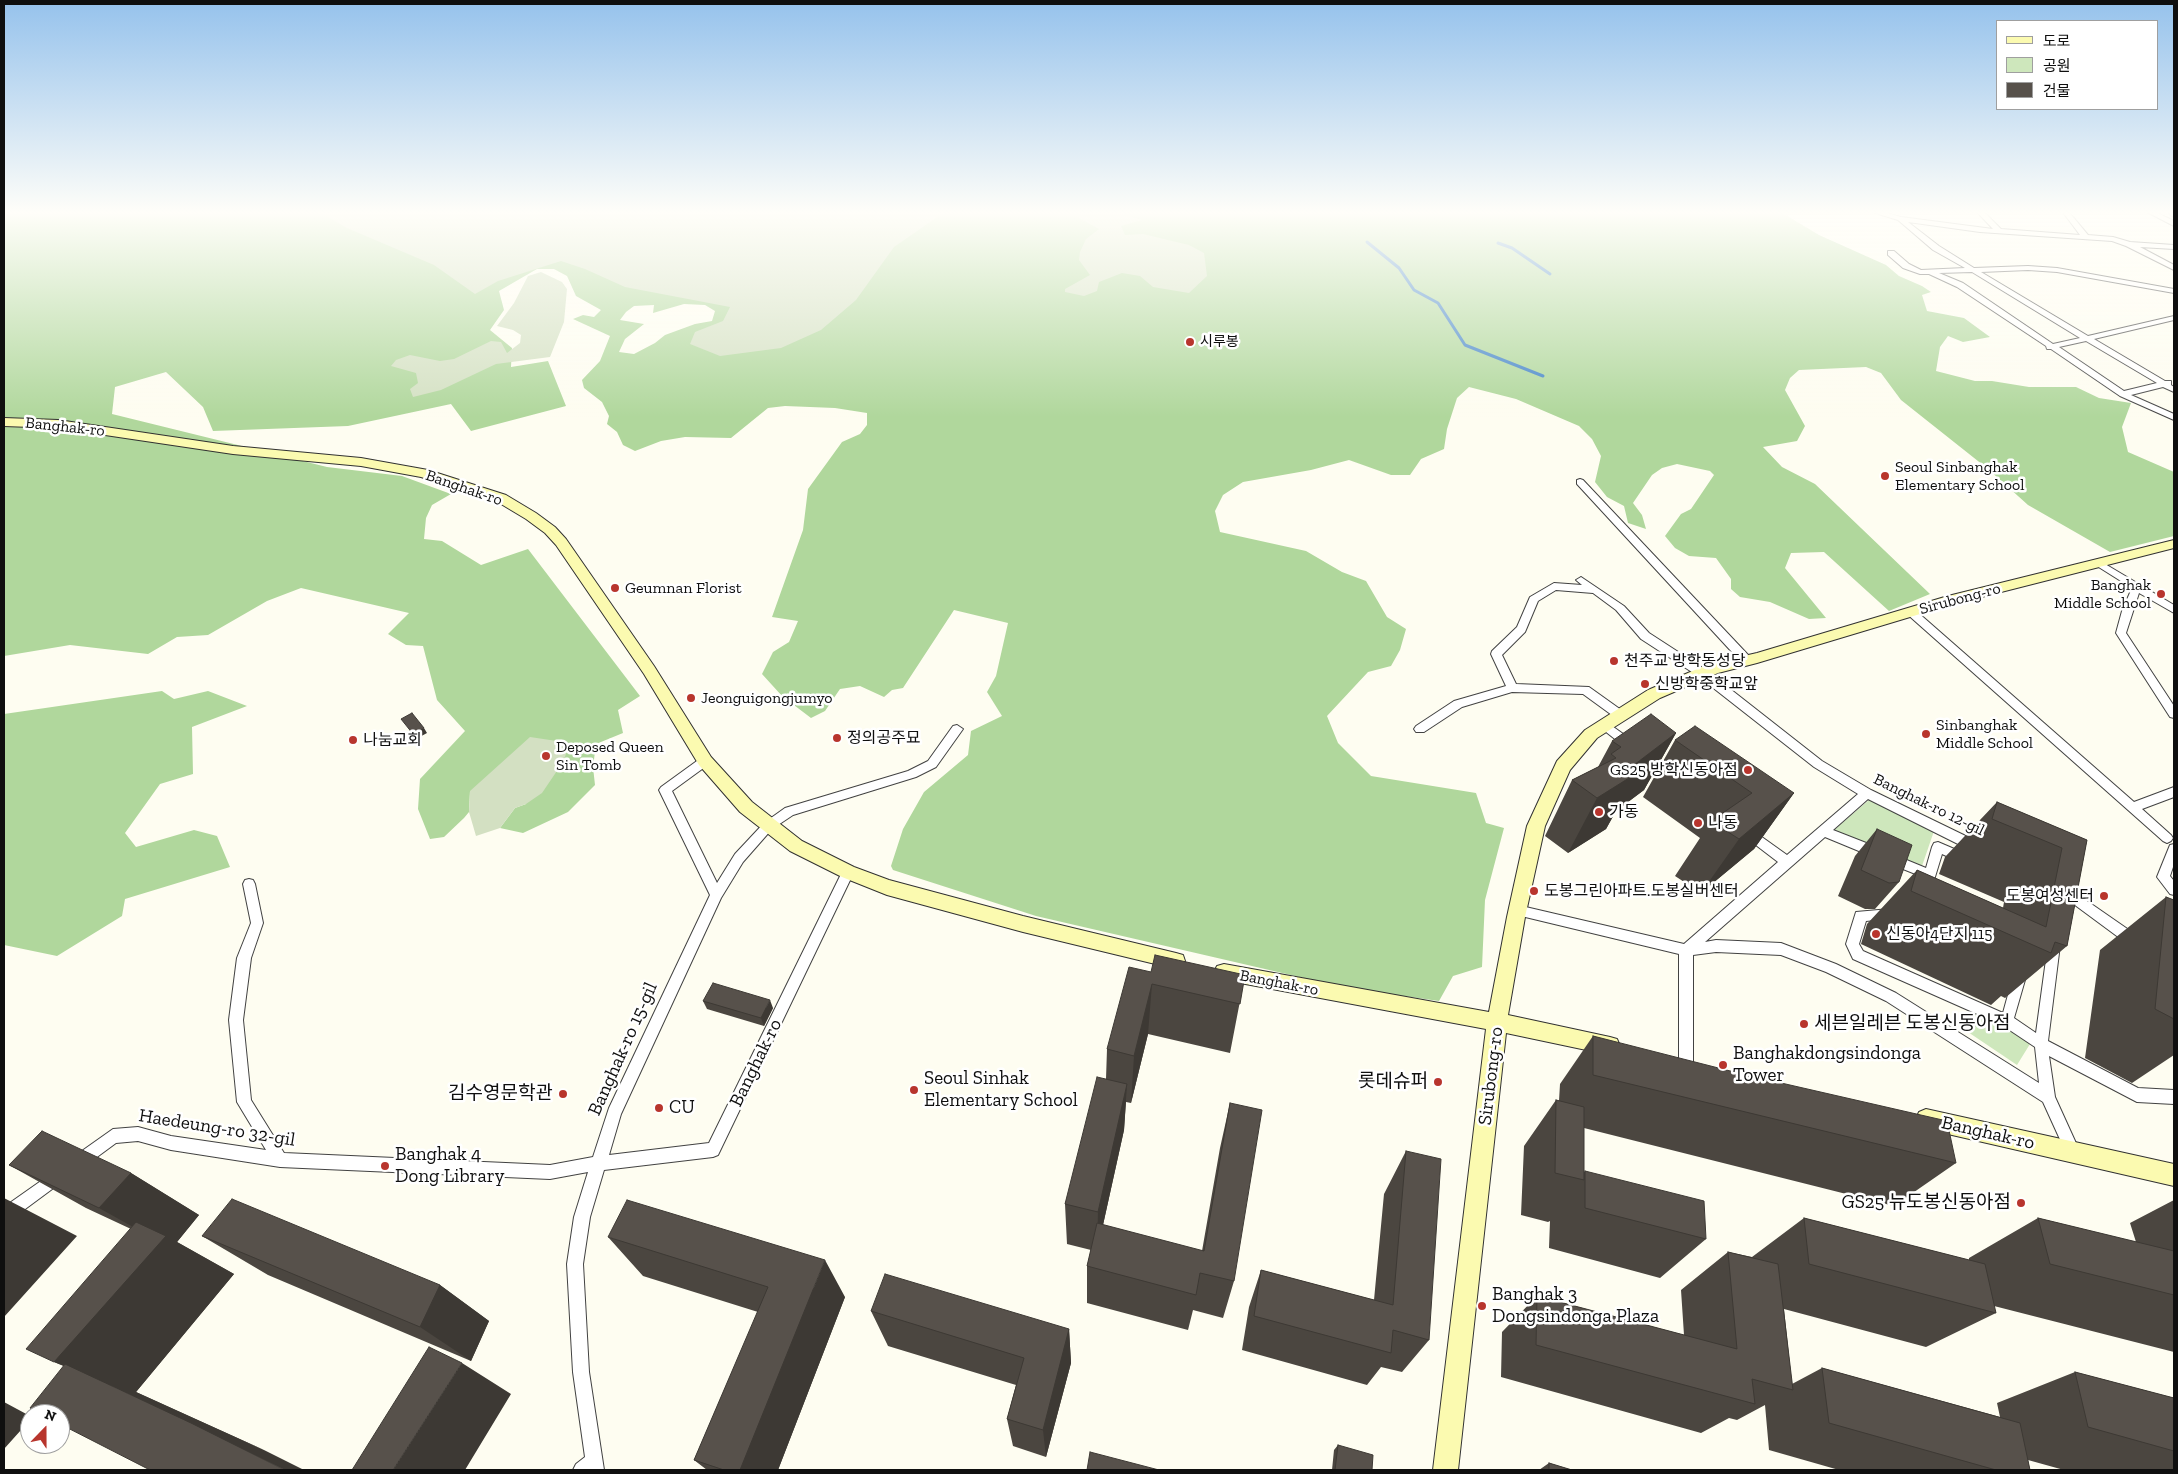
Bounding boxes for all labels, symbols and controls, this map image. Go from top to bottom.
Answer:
legend [1996,20,2158,110]
text: 도로 [2043,32,2071,50]
text: 공원 [2043,57,2071,75]
text: 건물 [2043,82,2071,100]
place label: 시루봉 [1200,334,1239,350]
marker: 시루봉 [1184,336,1196,348]
street label: Banghak-ro [24,413,106,441]
place label: Seoul Sinbanghak Elementary School [1895,457,2024,495]
street label: Banghak-ro [423,466,505,510]
marker: Seoul Sinbanghak Elementary School [1879,470,1891,482]
place label: Banghak Middle School [2054,575,2151,613]
place label: Geumnan Florist [625,578,742,598]
street label: Sirubong-ro [1917,579,2003,619]
marker: Geumnan Florist [609,582,621,594]
marker: Banghak Middle School [2155,588,2167,600]
place label: 천주교 방학동성당 [1624,651,1745,671]
marker: 천주교 방학동성당 [1608,655,1620,667]
place label: 신방학중학교앞 [1655,674,1758,694]
marker: 신방학중학교앞 [1639,678,1651,690]
place label: Jeonguigongjumyo [701,688,833,708]
marker: Jeonguigongjumyo [685,692,697,704]
place label: Sinbanghak Middle School [1936,715,2033,753]
place label: 정의공주묘 [847,728,921,748]
marker: Sinbanghak Middle School [1920,728,1932,740]
place label: 나눔교회 [363,730,422,750]
marker: 정의공주묘 [831,732,843,744]
marker: 나눔교회 [347,734,359,746]
place label: Deposed Queen Sin Tomb [556,737,664,775]
marker: Deposed Queen Sin Tomb [540,750,552,762]
place label: GS25 방학신동아점 [1610,760,1738,780]
marker: GS25 방학신동아점 [1742,764,1754,776]
street label: Banghak-ro 12-gil [1870,770,1988,840]
place label: 가동 [1609,802,1638,822]
marker: 가동 [1593,806,1605,818]
place label: 나동 [1708,813,1737,833]
marker: 나동 [1692,817,1704,829]
place label: 도봉그린아파트.도봉실버센터 [1544,881,1739,901]
marker: 도봉그린아파트.도봉실버센터 [1528,885,1540,897]
place label: 도봉여성센터 [2006,886,2094,906]
marker: 도봉여성센터 [2098,890,2110,902]
place label: 신동아4단지 115 [1886,924,1992,944]
marker: 신동아4단지 115 [1870,928,1882,940]
street label: Banghak-ro [1238,966,1320,1000]
street label: Banghak-ro 15-gil [583,979,663,1119]
place label: 세븐일레븐 도봉신동아점 [1814,1013,2011,1035]
street label: Banghak-ro [725,1015,787,1111]
marker: 세븐일레븐 도봉신동아점 [1798,1018,1810,1030]
street label: Sirubong-ro [1474,1025,1508,1127]
place label: Banghakdongsindonga Tower [1733,1043,1921,1087]
marker: Banghakdongsindonga Tower [1717,1059,1729,1071]
place label: Seoul Sinhak Elementary School [924,1068,1078,1112]
place label: 롯데슈퍼 [1358,1071,1428,1093]
marker: 롯데슈퍼 [1432,1076,1444,1088]
place label: 김수영문학관 [448,1083,553,1105]
marker: Seoul Sinhak Elementary School [908,1084,920,1096]
marker: 김수영문학관 [557,1088,569,1100]
place label: CU [669,1097,695,1119]
marker: CU [653,1102,665,1114]
street label: Haedeung-ro 32-gil [137,1104,297,1152]
street label: Banghak-ro [1939,1111,2037,1155]
place label: Banghak 4 Dong Library [395,1144,504,1188]
marker: Banghak 4 Dong Library [379,1160,391,1172]
place label: GS25 뉴도봉신동아점 [1842,1192,2011,1214]
marker: GS25 뉴도봉신동아점 [2015,1197,2027,1209]
place label: Banghak 3 Dongsindonga Plaza [1492,1284,1659,1328]
marker: Banghak 3 Dongsindonga Plaza [1476,1300,1488,1312]
north arrow [20,1404,70,1454]
text: N [42,1406,59,1425]

